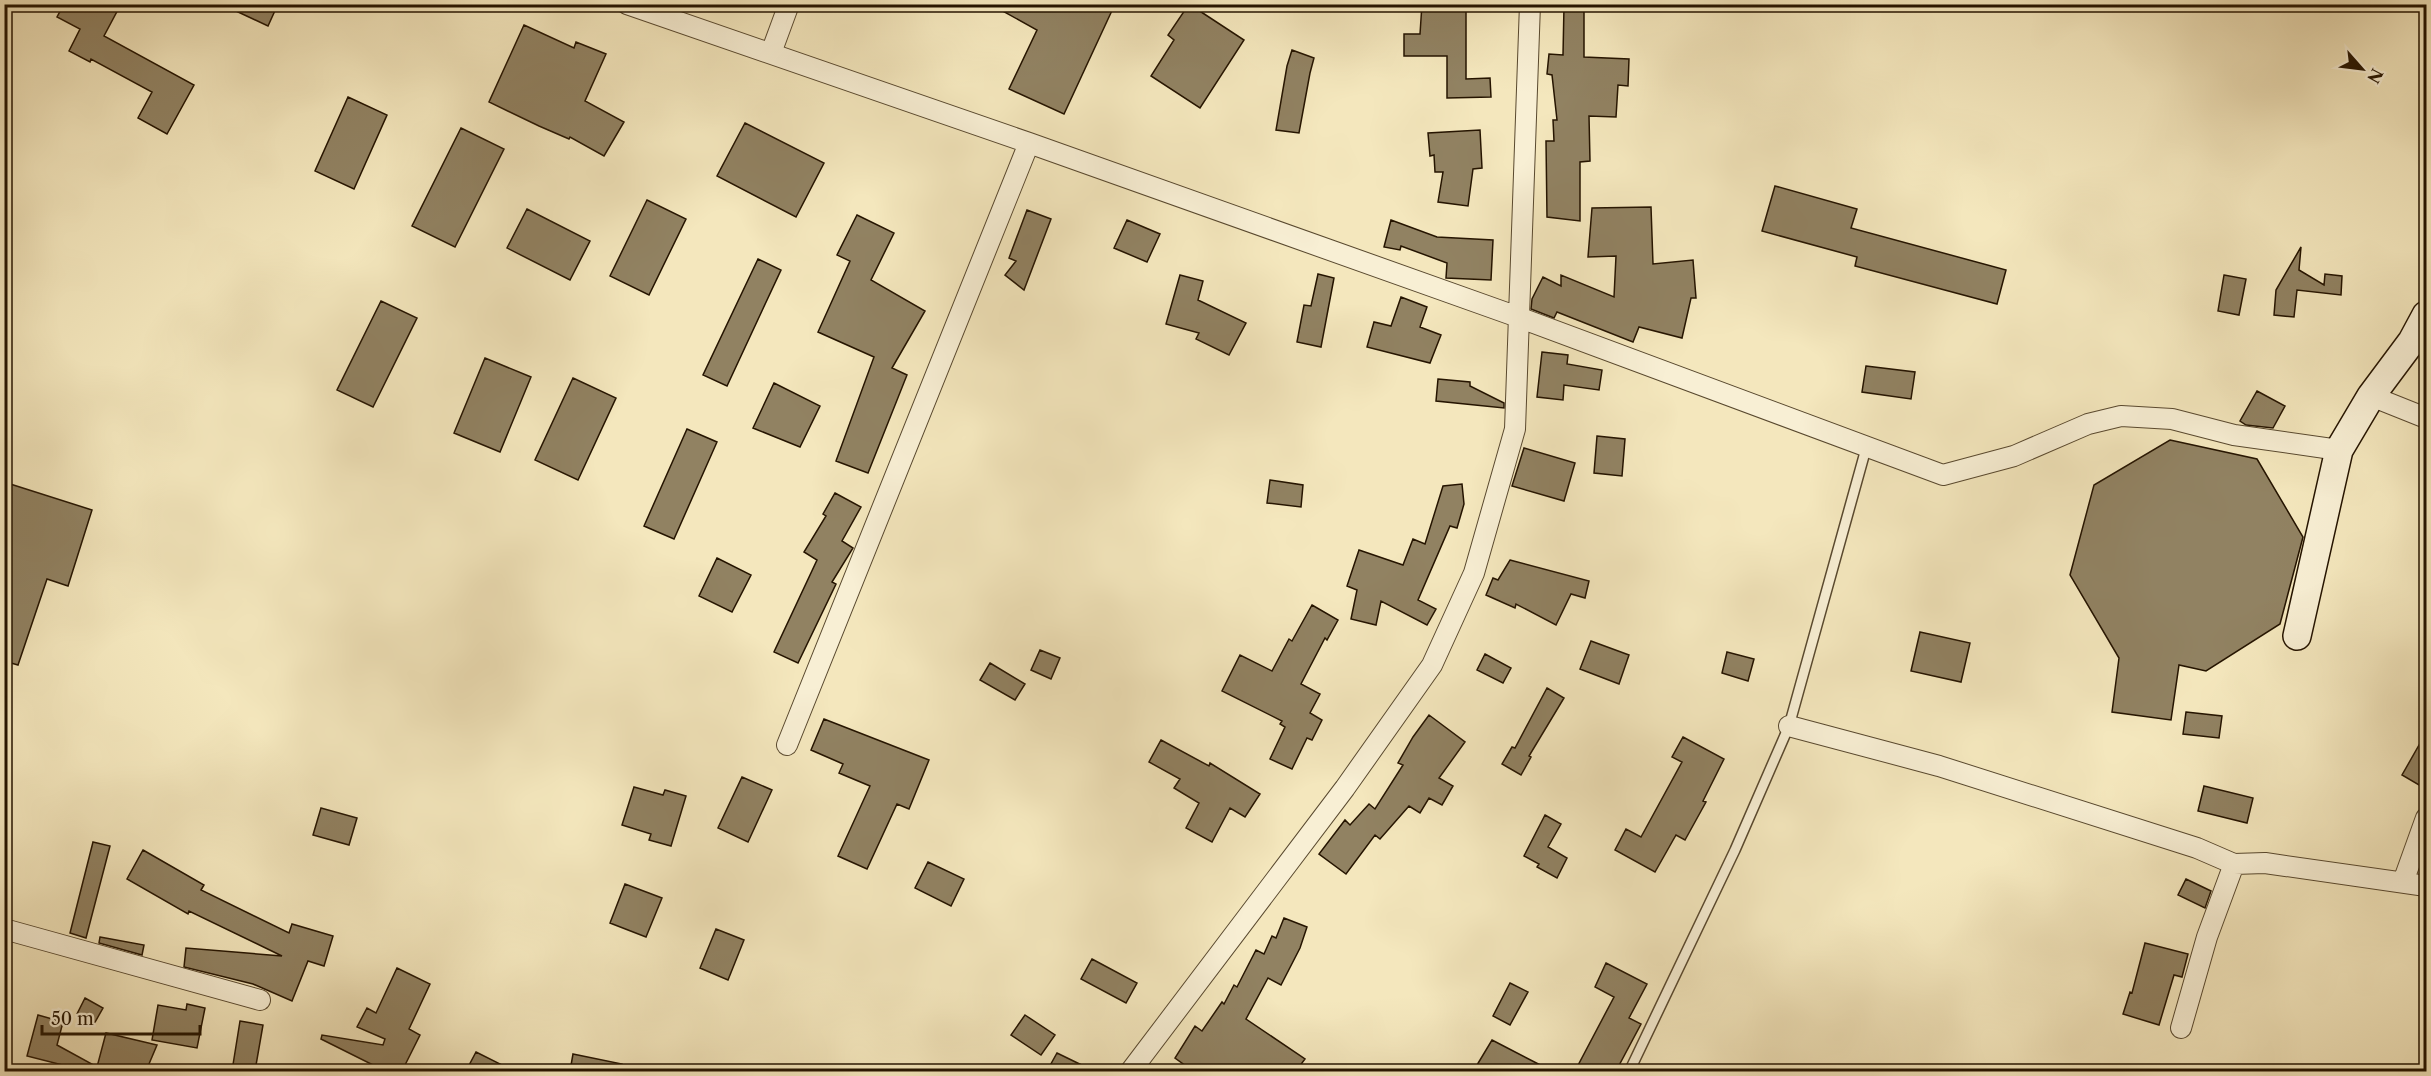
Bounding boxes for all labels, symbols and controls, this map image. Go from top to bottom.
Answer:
north arrow [2332,39,2392,99]
text: N [2363,65,2387,87]
scale bar [42,998,200,1036]
text: 50 m [51,1008,94,1030]

